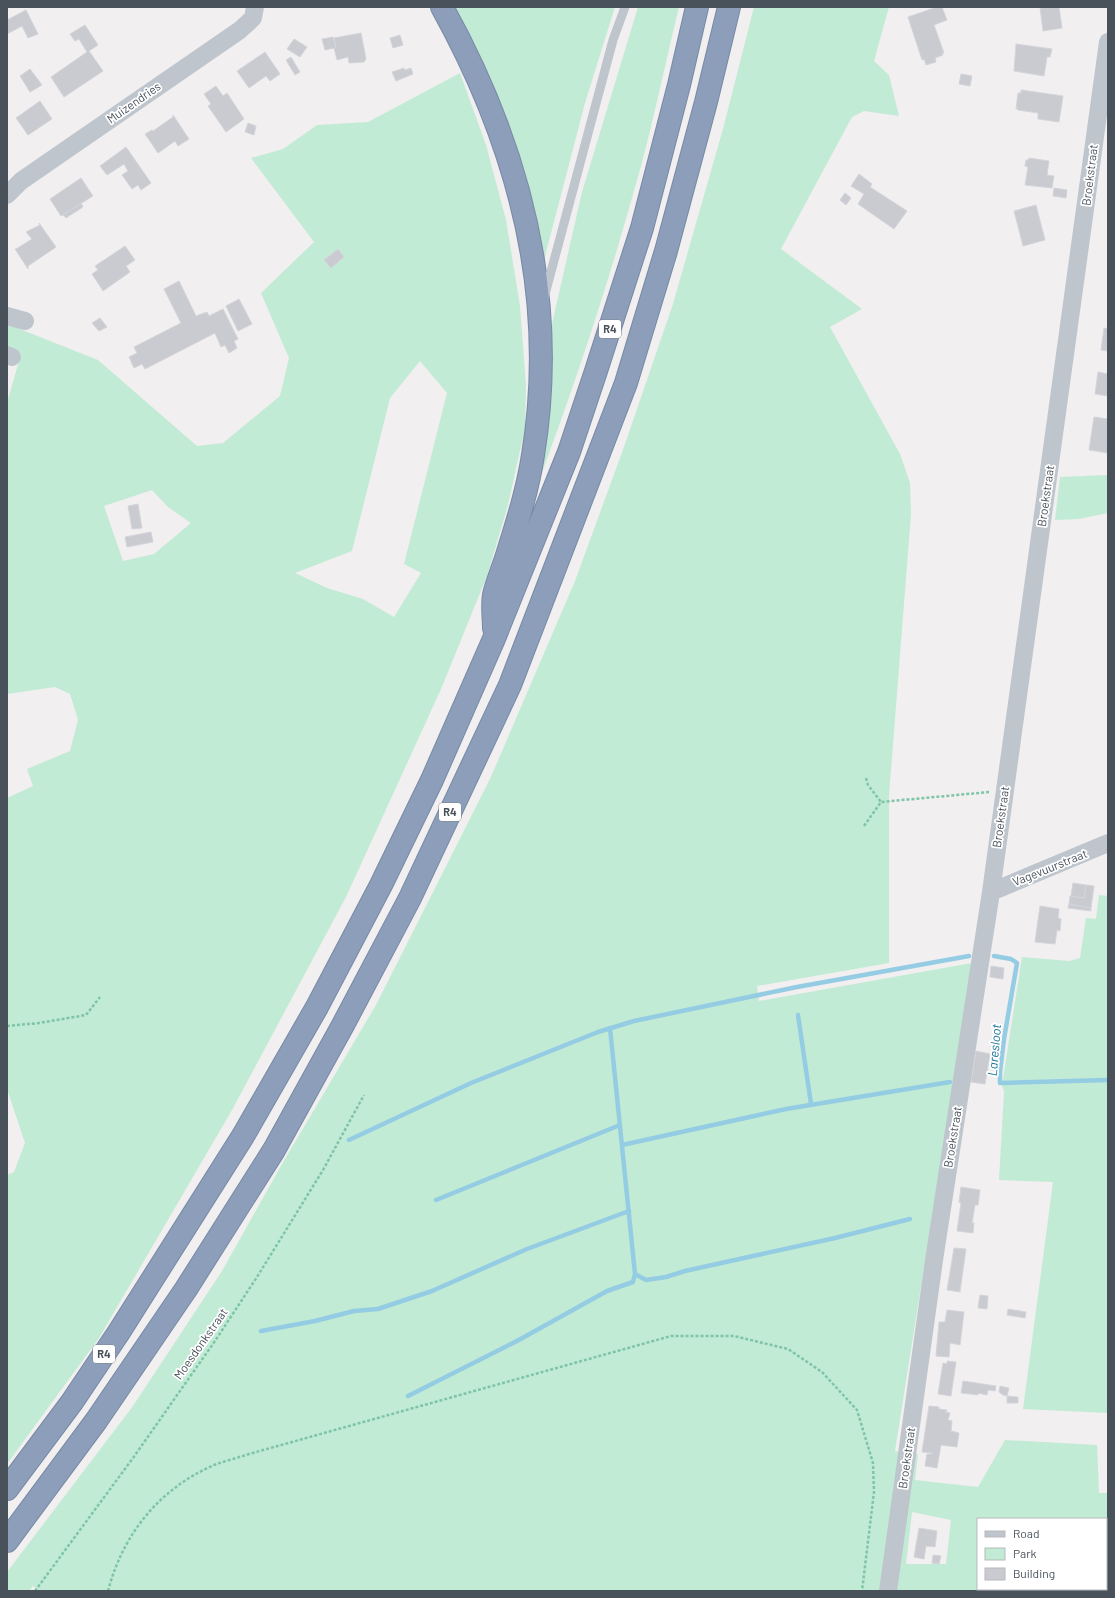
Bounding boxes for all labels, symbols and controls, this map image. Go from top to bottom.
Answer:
street label: Muizendries [104,78,163,126]
street label: Broekstraat [1078,143,1100,206]
road number: R4 [599,320,621,338]
street label: Broekstraat [1034,464,1056,527]
street label: Broekstraat [989,785,1011,848]
road number: R4 [439,803,461,821]
street label: Vagevuurstraat [1010,846,1089,888]
water label: Laresloot [984,1023,1004,1077]
street label: Broekstraat [940,1105,964,1168]
street label: Moesdonkstraat [170,1305,230,1382]
road number: R4 [93,1345,115,1363]
street label: Broekstraat [895,1426,917,1489]
legend [977,1518,1107,1590]
text: Road [1013,1526,1040,1540]
text: Park [1013,1546,1037,1560]
text: Building [1013,1566,1055,1580]

